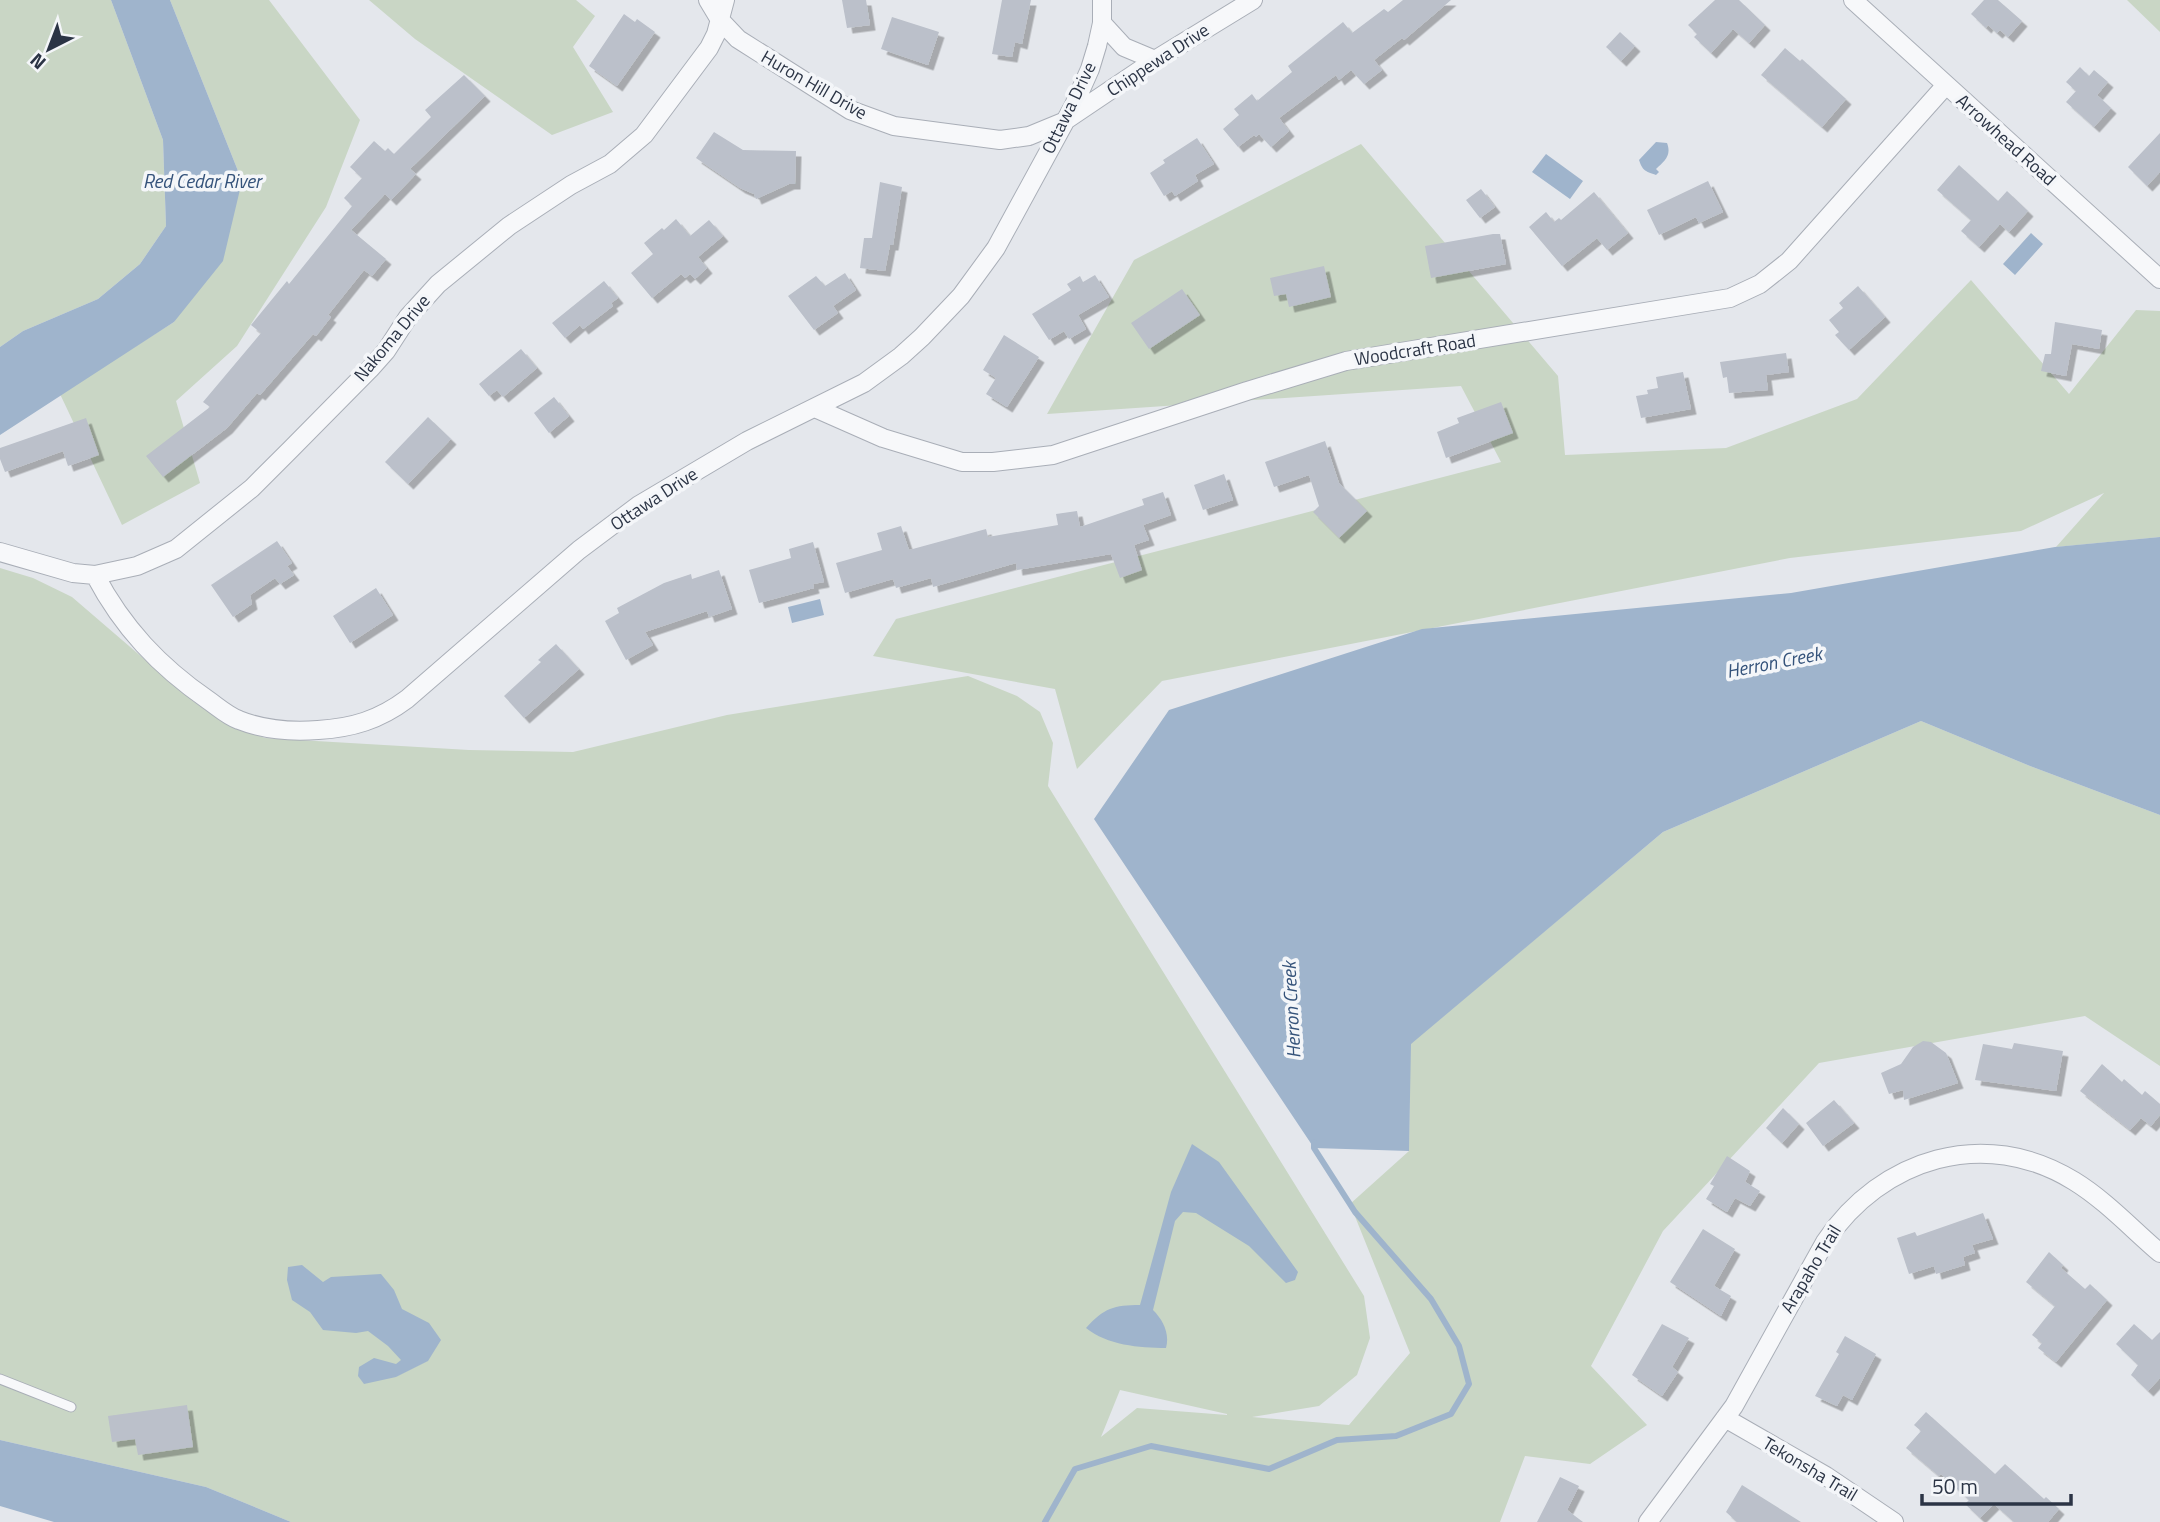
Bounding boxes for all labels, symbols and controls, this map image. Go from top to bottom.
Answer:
north arrow [14,14,84,84]
street label: Chippewa Drive [1101,16,1214,103]
street label: Huron Hill Drive [756,43,872,126]
text: N [23,47,52,77]
street label: Ottawa Drive [1035,57,1102,158]
street label: Arrowhead Road [1950,87,2062,192]
water label: Red Cedar River [143,166,263,195]
street label: Nakoma Drive [347,288,436,387]
street label: Woodcraft Road [1352,327,1477,372]
street label: Ottawa Drive [605,460,703,537]
water label: Herron Creek [1724,638,1827,685]
water label: Herron Creek [1273,958,1308,1059]
street label: Arapaho Trail [1774,1219,1848,1318]
street label: Tekonsha Trail [1758,1430,1863,1508]
scale bar [1922,1462,2071,1506]
text: 50 m [1932,1470,1978,1502]

